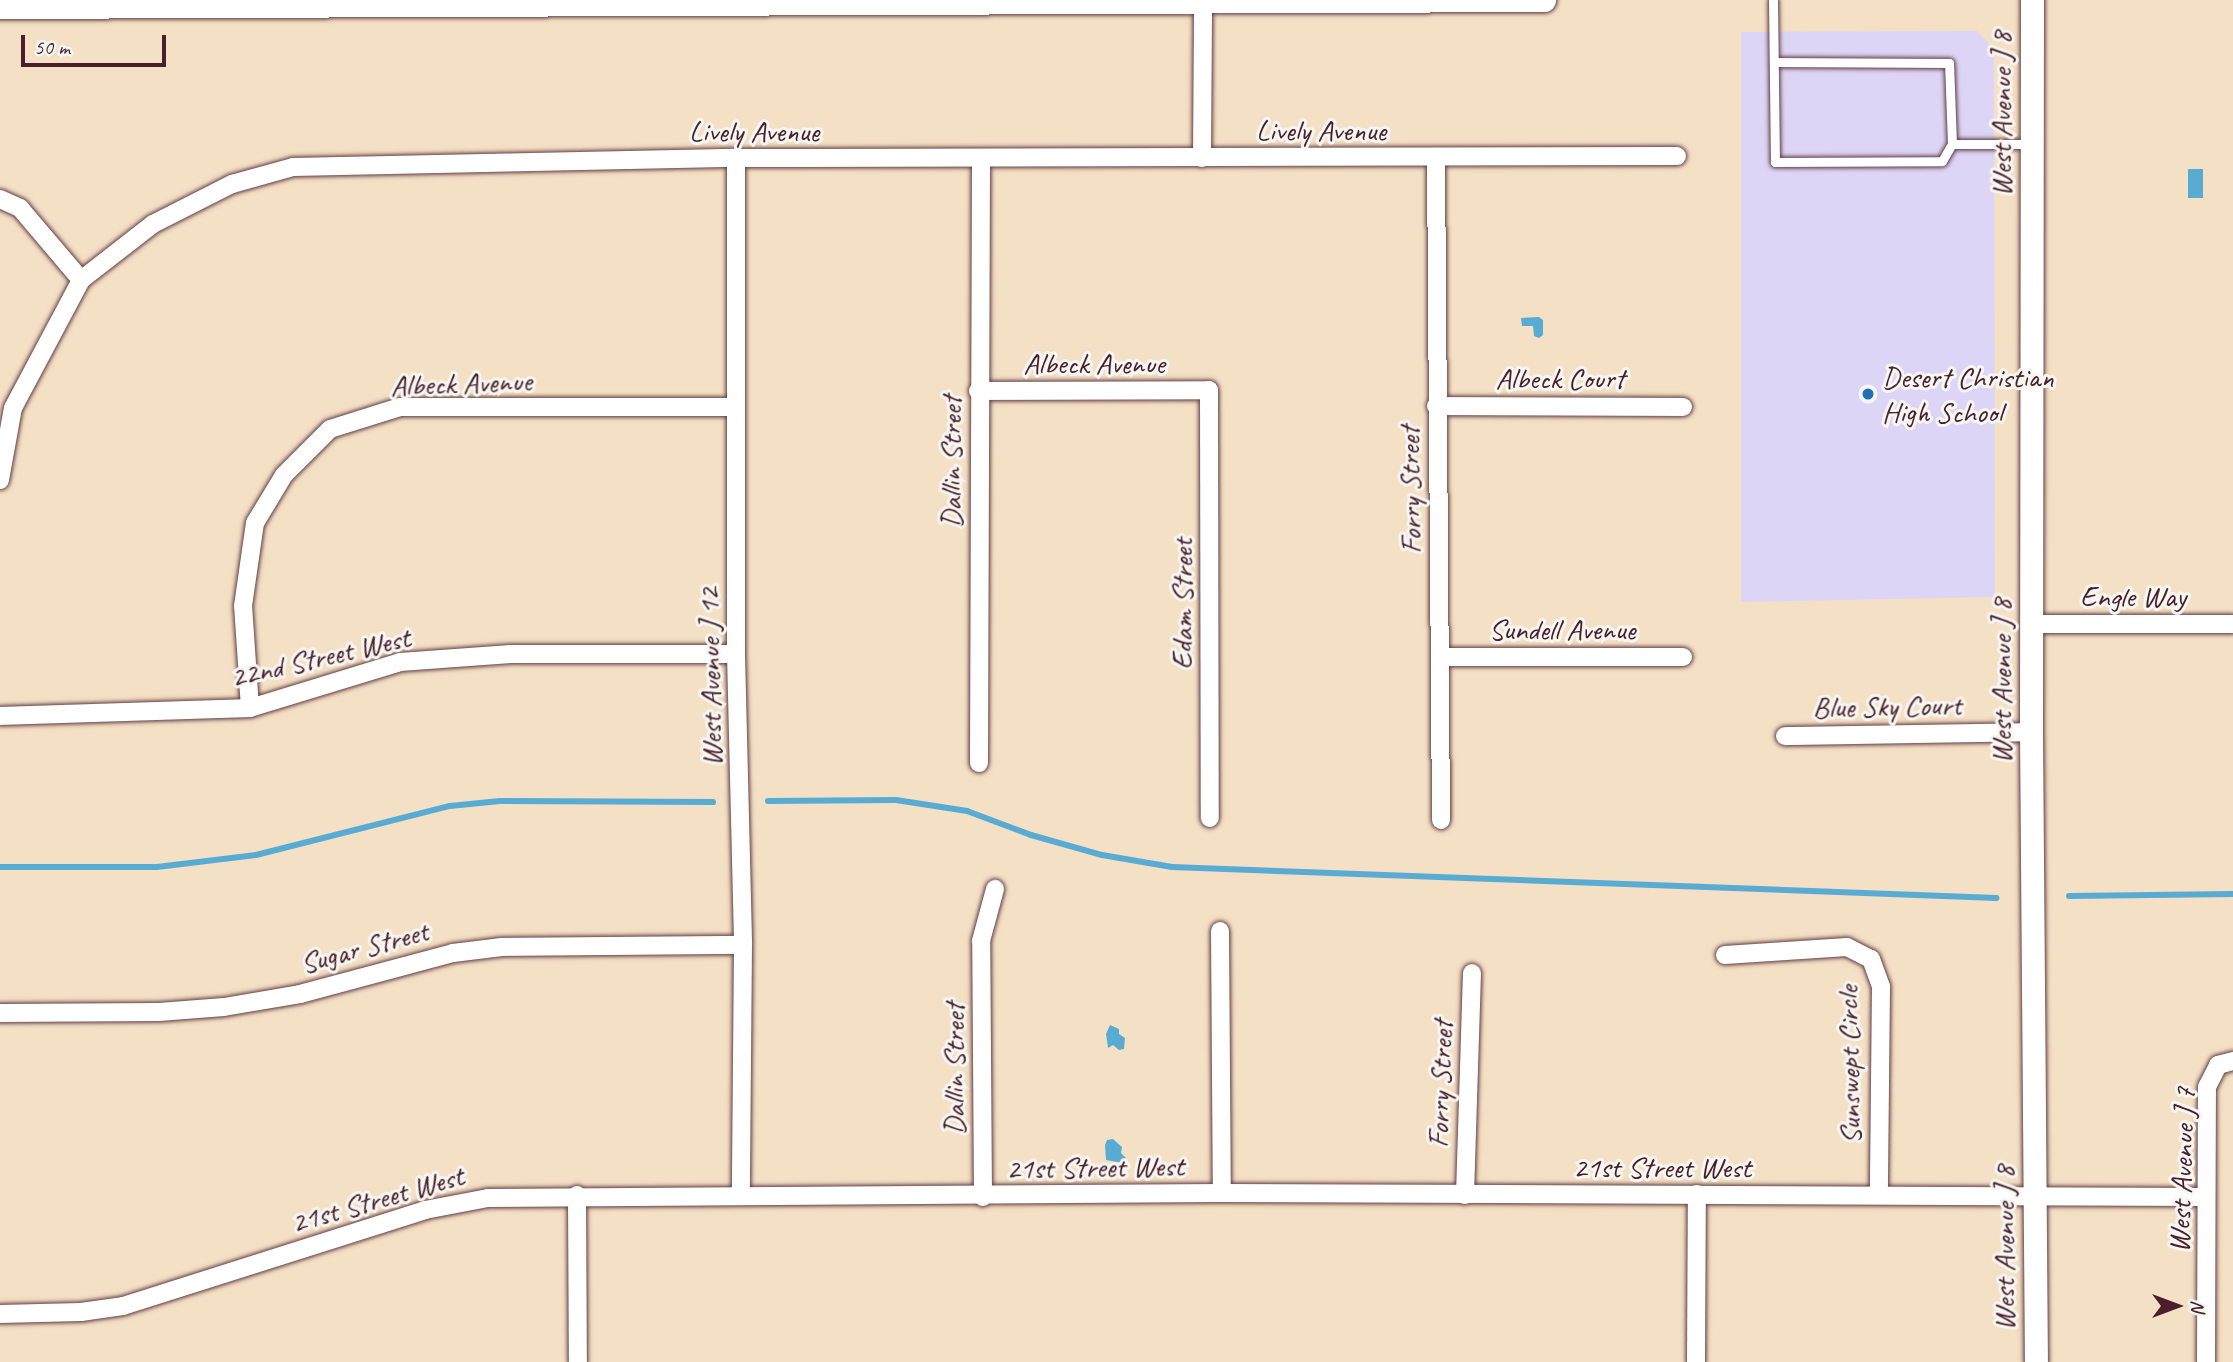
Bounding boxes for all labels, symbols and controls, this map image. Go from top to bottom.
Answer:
scale bar [24,21,170,65]
street label: West Avenue J 8 [1983,31,2019,197]
text: 50 m [34,34,70,60]
street label: Lively Avenue [1256,112,1386,148]
street label: Lively Avenue [689,113,819,149]
street label: Albeck Avenue [1023,345,1165,381]
place label: Desert Christian High School [1882,359,2053,430]
street label: Albeck Court [1496,360,1624,396]
street label: Albeck Avenue [390,363,532,403]
marker: Desert Christian High School [1860,386,1876,402]
street label: Dallin Street [933,396,969,528]
street label: Forry Street [1391,426,1429,554]
street label: Edam Street [1164,538,1200,670]
street label: Engle Way [2080,578,2186,614]
street label: West Avenue J 12 [690,587,730,767]
street label: West Avenue J 8 [1983,598,2019,764]
street label: Sundell Avenue [1489,611,1635,647]
street label: 22nd Street West [226,619,414,695]
street label: Blue Sky Court [1812,687,1962,725]
street label: Sugar Street [296,913,432,981]
street label: Sunswept Circle [1830,985,1868,1145]
street label: Dallin Street [936,1003,972,1135]
street label: Forry Street [1420,1019,1460,1149]
street label: West Avenue J 7 [2161,1087,2203,1253]
street label: 21st Street West [1005,1147,1185,1187]
street label: 21st Street West [1573,1149,1751,1185]
street label: 21st Street West [286,1157,468,1241]
street label: West Avenue J 8 [1986,1165,2022,1331]
north arrow [2142,1271,2212,1341]
text: N [2186,1300,2210,1312]

